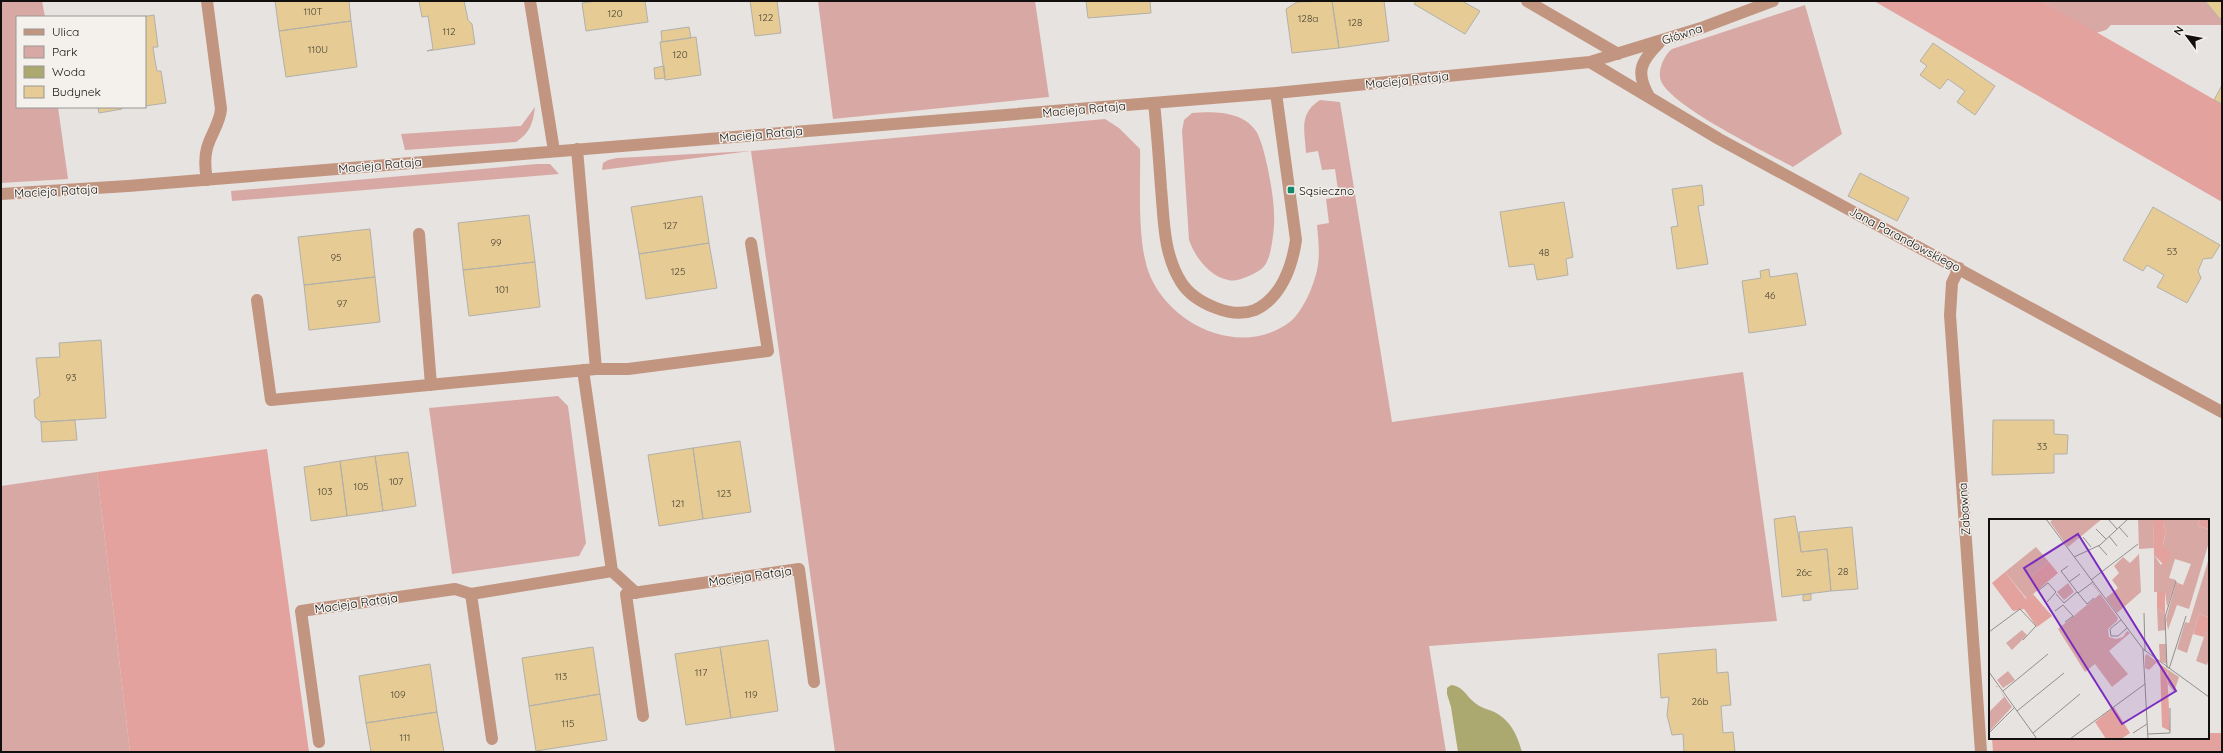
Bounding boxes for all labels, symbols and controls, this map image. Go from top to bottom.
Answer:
house number: 110T [303,5,323,18]
house number: 120 [607,7,623,20]
house number: 122 [759,11,774,24]
house number: 128a [1298,12,1318,25]
legend [16,16,146,108]
house number: 128 [1348,16,1362,29]
north arrow [2167,16,2207,56]
street label: Główna [1660,20,1704,48]
text: Ulica [52,24,79,39]
text: N [2170,24,2187,38]
house number: 112 [443,25,456,38]
house number: 110U [308,43,328,56]
text: Park [52,44,77,59]
house number: 120 [672,48,688,61]
text: Woda [52,64,85,79]
street label: Macieja Rataja [1365,68,1449,92]
text: Budynek [52,84,101,99]
street label: Macieja Rataja [1042,98,1126,120]
street label: Macieja Rataja [719,123,803,145]
street label: Macieja Rataja [338,154,422,176]
street label: Macieja Rataja [14,181,98,201]
place label: Sąsieczno [1299,183,1354,198]
marker: Sąsieczno [1286,185,1296,195]
street label: Jana Parandowskiego [1847,203,1963,275]
house number: 127 [663,219,677,232]
house number: 99 [490,236,502,249]
house number: 53 [2167,245,2177,258]
house number: 48 [1539,246,1549,259]
house number: 95 [330,251,342,264]
house number: 125 [671,265,685,278]
house number: 101 [495,283,509,296]
house number: 46 [1765,289,1776,302]
house number: 97 [337,297,347,310]
house number: 93 [66,371,76,384]
house number: 33 [2037,440,2047,453]
house number: 107 [389,475,403,488]
house number: 105 [353,480,369,493]
street label: Zabawna [1955,482,1973,536]
house number: 103 [318,485,332,498]
house number: 123 [717,487,731,500]
house number: 121 [672,497,684,510]
inset map [1989,519,2209,739]
street label: Macieja Rataja [707,563,793,589]
house number: 28 [1838,565,1848,578]
house number: 26c [1796,566,1812,579]
street label: Macieja Rataja [313,590,399,616]
house number: 117 [695,666,707,679]
house number: 113 [555,670,567,683]
house number: 109 [390,688,406,701]
house number: 119 [745,688,758,701]
house number: 26b [1692,695,1708,708]
house number: 115 [562,717,574,730]
house number: 111 [399,731,411,744]

